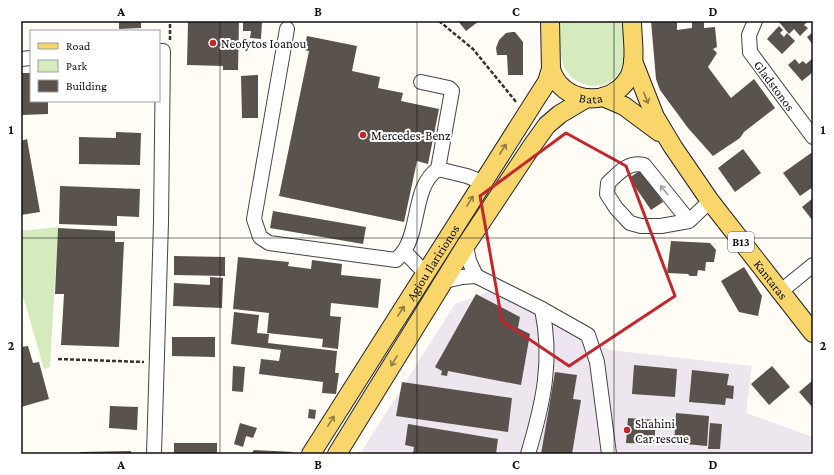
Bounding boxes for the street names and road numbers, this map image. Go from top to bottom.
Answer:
street label: Gladstonos [751,57,798,114]
street label: Bata [578,89,604,106]
street label: Agiou Ilaririonos [403,221,462,303]
road number: B13 [728,232,754,252]
street label: Kantaras [751,257,791,302]

